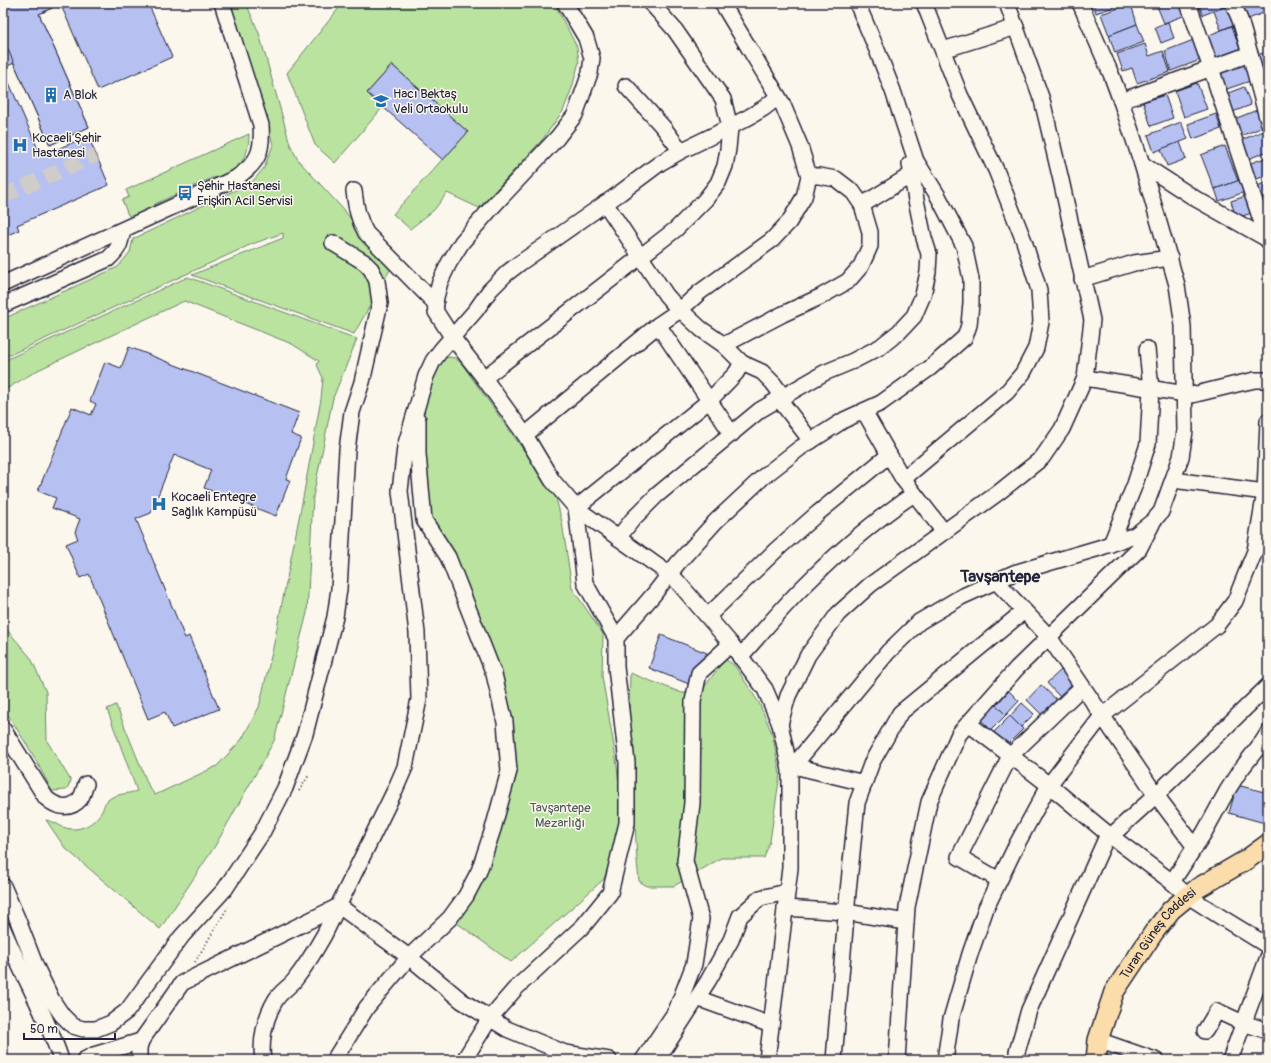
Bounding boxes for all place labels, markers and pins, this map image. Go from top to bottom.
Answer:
building icon: A Blok [42,86,60,104]
place label: Hacı Bektaş Veli Ortaokulu [393,86,468,117]
place label: A Blok [63,87,98,103]
school or university icon: Hacı Bektaş Veli Ortaokulu [372,92,390,110]
place label: Kocaeli Şehir Hastanesi [32,130,102,161]
hospital icon: Kocaeli Şehir Hastanesi [11,136,29,154]
place label: Şehir Hastanesi Erişkin Acil Servisi [197,178,293,209]
bus stop icon: Şehir Hastanesi Erişkin Acil Servisi [176,184,194,202]
place label: Kocaeli Entegre Sağlık Kampüsü [171,489,257,520]
hospital icon: Kocaeli Entegre Sağlık Kampüsü [150,495,168,513]

